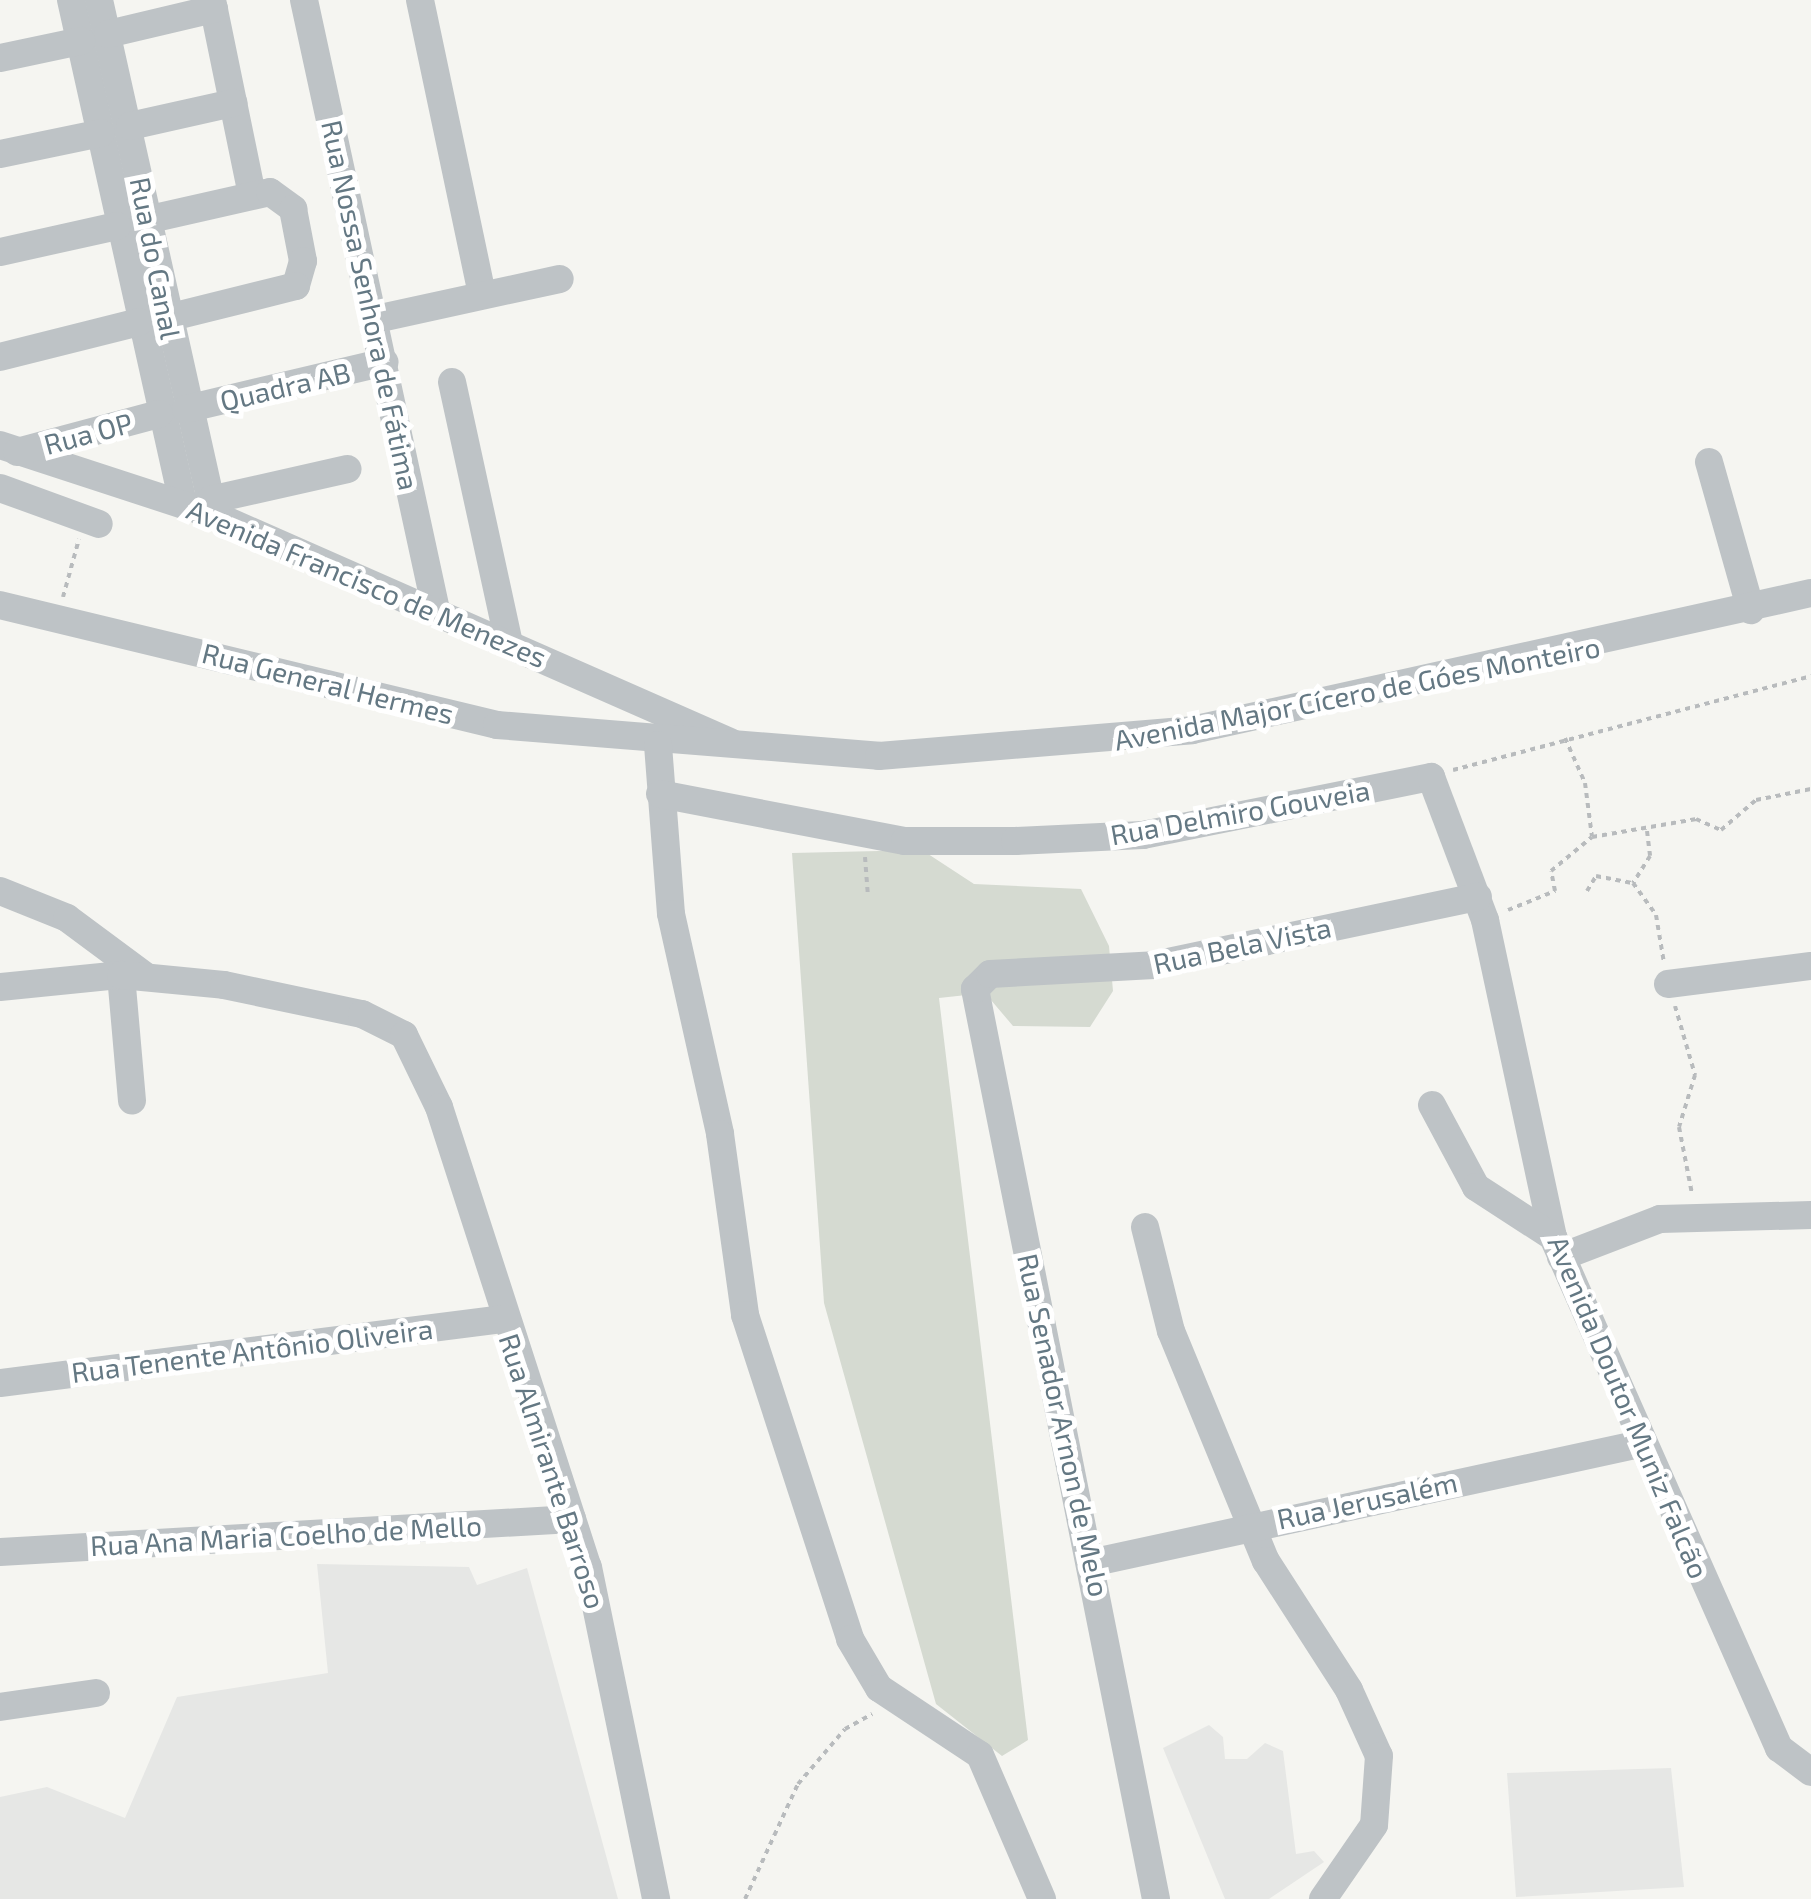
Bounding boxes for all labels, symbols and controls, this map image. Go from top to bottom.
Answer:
street label: Rua Nossa Senhora de Fátima [315,117,427,493]
street label: Rua do Canal [124,174,188,342]
street label: Quadra AB [216,355,354,417]
street label: Rua OP [40,405,136,461]
street label: Avenida Francisco de Menezes [182,492,552,674]
street label: Avenida Major Cícero de Góes Monteiro [1111,629,1603,757]
street label: Rua General Hermes [198,635,458,731]
street label: Rua Delmiro Gouveia [1108,773,1372,851]
street label: Rua Bela Vista [1150,910,1334,980]
street label: Avenida Doutor Muniz Falcão [1541,1230,1717,1584]
street label: Rua Senador Arnon de Melo [1011,1250,1117,1600]
street label: Rua Tenente Antônio Oliveira [69,1311,435,1389]
street label: Rua Almirante Barroso [493,1329,613,1613]
street label: Rua Jerusalém [1273,1464,1461,1536]
street label: Rua Ana Maria Coelho de Mello [89,1508,483,1562]

